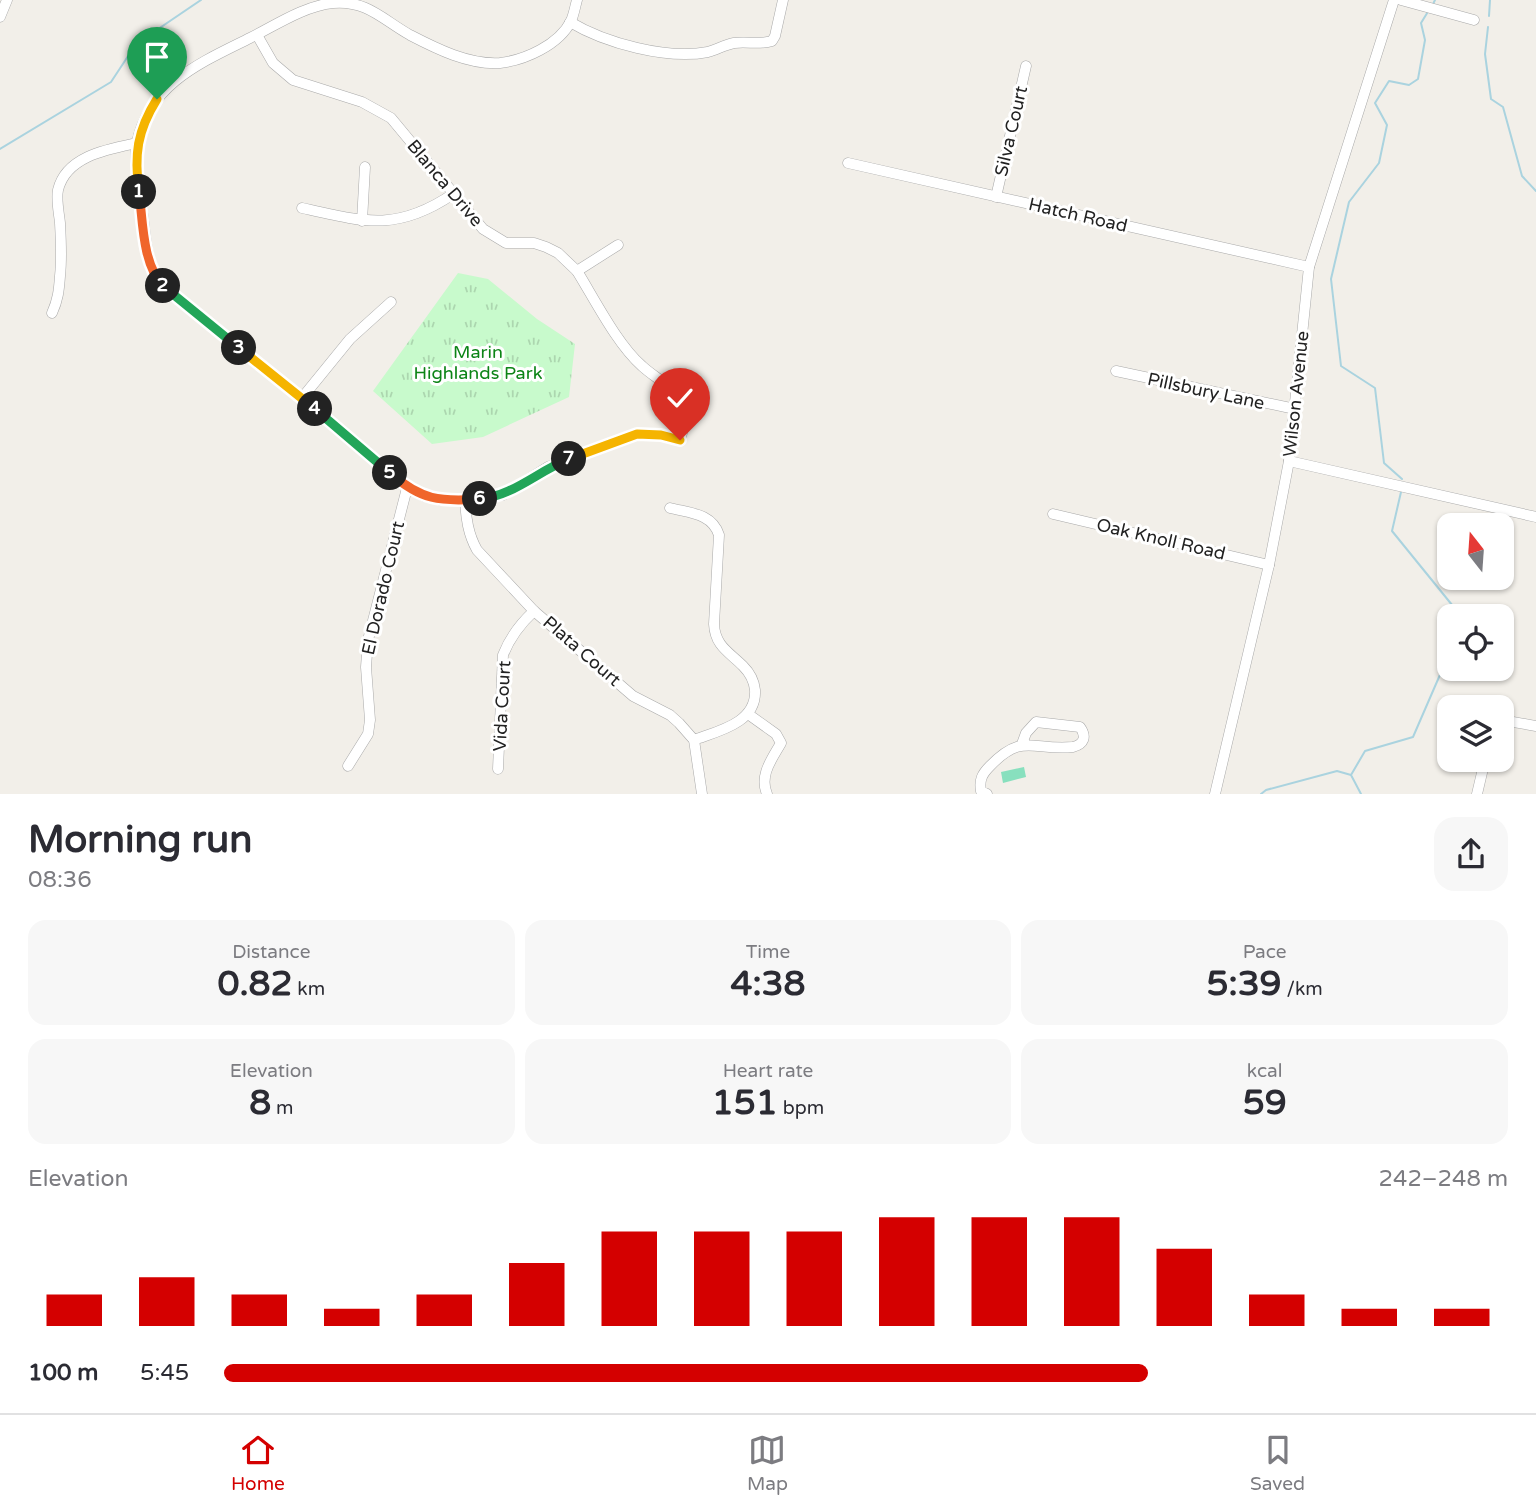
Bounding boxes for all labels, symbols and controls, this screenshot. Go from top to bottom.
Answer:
pin [127,27,187,99]
icon: arrive [138,38,176,76]
street label: Silva Court [990,84,1032,178]
street label: Blanca Drive [402,135,488,231]
pin: 1 [122,174,156,210]
text: 1 [133,180,144,202]
street label: Hatch Road [1026,193,1130,237]
pin: 2 [146,268,180,304]
text: 2 [157,274,168,296]
pin: 3 [222,330,256,366]
street label: Wilson Avenue [1278,330,1314,458]
text: 3 [233,336,244,358]
park label: Marin Highlands Park [414,341,543,384]
pin [650,368,710,440]
street label: Pillsbury Lane [1145,368,1267,414]
icon: check [661,379,699,417]
pin: 4 [298,392,332,426]
text: 4 [309,397,320,419]
pin: 7 [552,442,586,476]
text: 7 [563,447,574,469]
pin: 5 [372,456,408,490]
text: 5 [384,461,395,483]
pin: 6 [462,482,498,516]
text: 6 [474,487,485,509]
street label: Oak Knoll Road [1094,513,1228,565]
north arrow [1437,513,1514,590]
map controls [1437,513,1514,772]
street label: El Dorado Court [357,519,409,657]
button: locate [1437,604,1514,681]
street label: Plata Court [539,611,626,691]
street label: Vida Court [489,660,515,752]
button: layers [1437,695,1514,772]
text: Morning run [28,817,252,863]
button: share [1434,817,1508,891]
text: 08:36 [28,866,92,894]
text: Distance [232,941,310,963]
text: Time [746,941,790,963]
text: Pace [1243,941,1287,963]
text: 0.82 [218,963,292,1005]
text: 4:38 [730,963,806,1005]
text: 5:39 [1207,963,1282,1005]
text: km [292,978,325,1000]
text: /km [1282,978,1323,1000]
text: Elevation [230,1060,313,1082]
text: Heart rate [723,1060,813,1082]
text: kcal [1247,1060,1283,1082]
text: 8 [249,1082,271,1124]
text: 151 [712,1082,778,1124]
text: 59 [1243,1082,1287,1124]
text: m [271,1097,294,1119]
text: bpm [778,1097,824,1119]
text: Elevation [28,1165,129,1193]
text: 242–248 m [1379,1165,1508,1193]
text: 100 m [28,1359,98,1387]
text: 5:45 [140,1359,189,1387]
tab: Home [231,1431,285,1495]
tab: Map [747,1431,788,1495]
tab: Saved [1250,1431,1305,1495]

